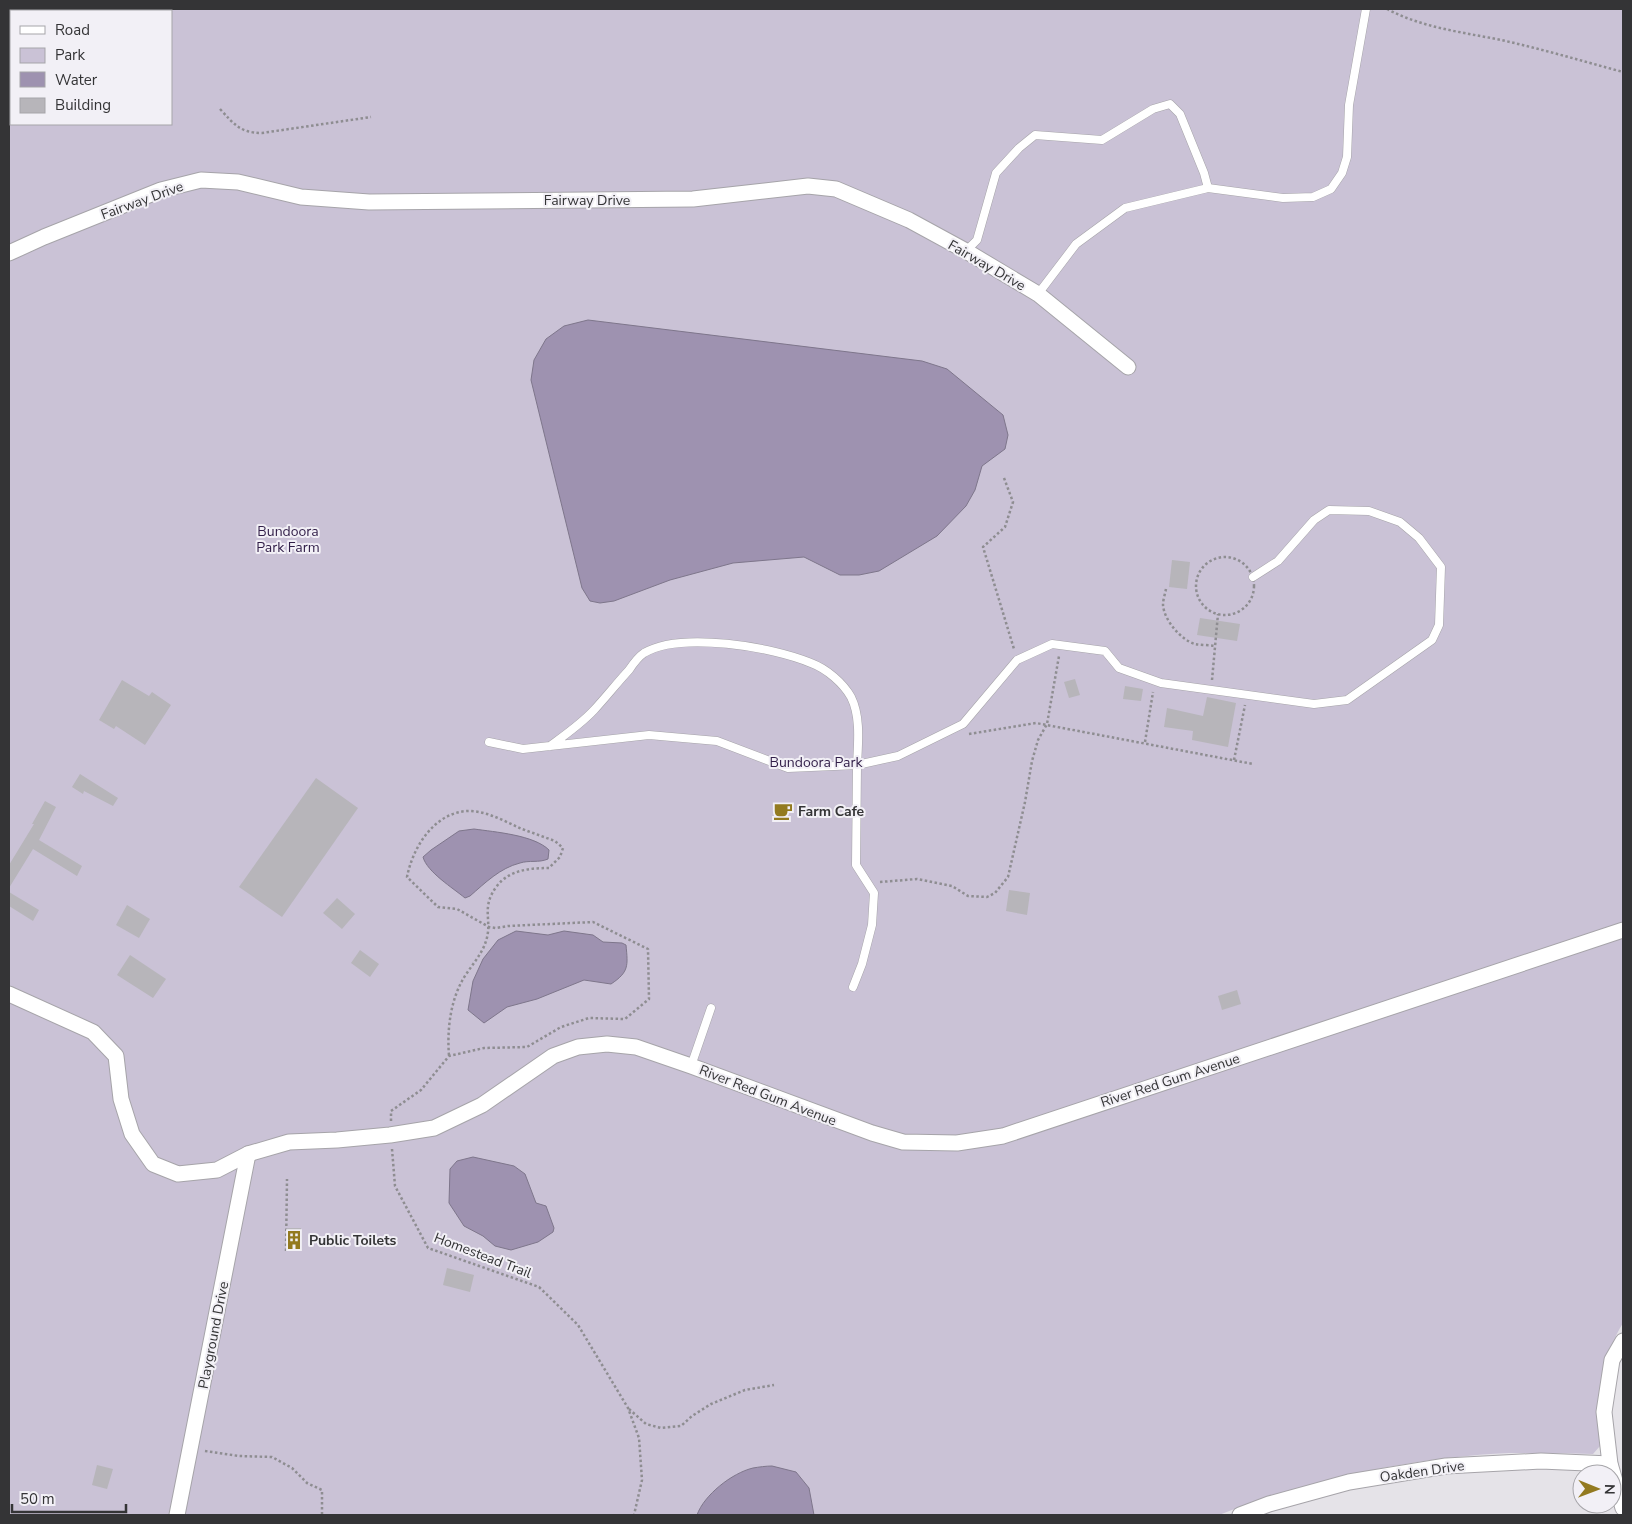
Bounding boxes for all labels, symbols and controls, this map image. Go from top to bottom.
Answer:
legend [10,10,172,125]
text: Road [55,20,90,40]
text: Park [55,45,85,65]
text: Water [55,70,98,90]
text: Building [55,95,111,115]
street label: Fairway Drive [98,177,186,224]
street label: Fairway Drive [544,191,630,210]
street label: Fairway Drive [945,236,1029,295]
park label: Bundoora Park Farm [256,522,320,557]
park label: Bundoora Park [770,753,863,772]
cafe icon: Farm Cafe [772,800,794,822]
place label: Farm Cafe [798,802,865,821]
street label: River Red Gum Avenue [1098,1049,1242,1112]
street label: River Red Gum Avenue [697,1061,839,1130]
street label: Homestead Trail [431,1228,535,1283]
building icon: Public Toilets [283,1229,305,1251]
place label: Public Toilets [309,1231,397,1250]
street label: Playground Drive [194,1280,233,1390]
street label: Oakden Drive [1378,1456,1466,1487]
north arrow [1572,1464,1622,1514]
scale bar [12,1482,126,1514]
text: N [1600,1484,1619,1495]
text: 50 m [20,1489,55,1509]

